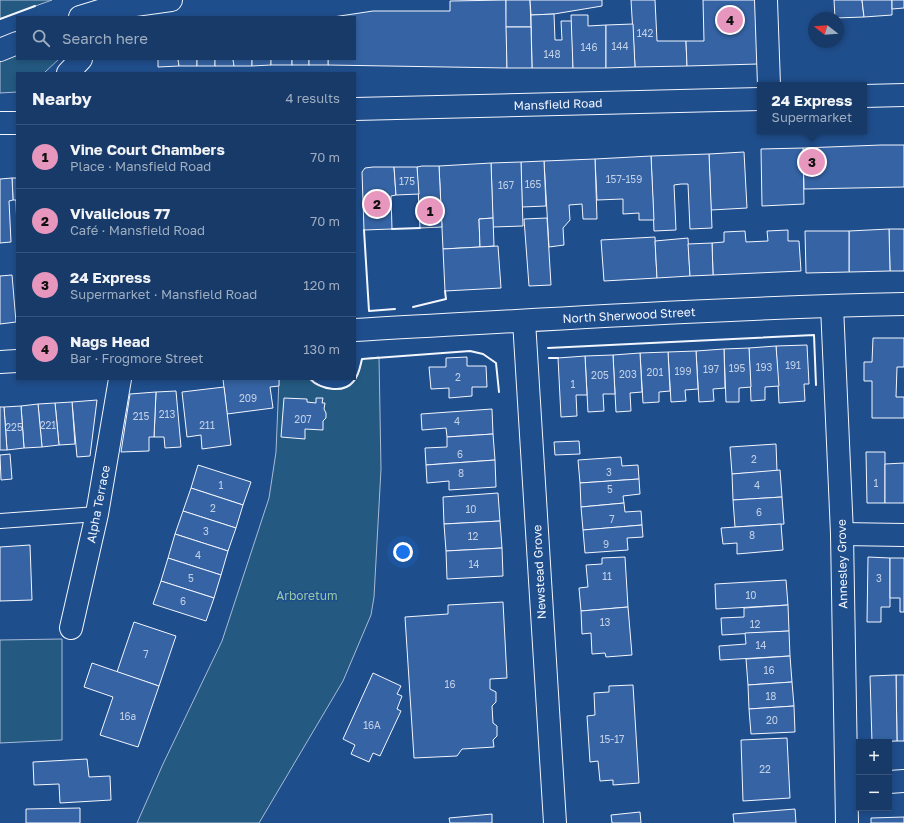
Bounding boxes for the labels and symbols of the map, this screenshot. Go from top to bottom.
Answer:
pin: 4 [717,5,743,35]
north arrow [808,12,844,48]
house number: 142 [637,27,654,39]
house number: 144 [611,40,629,52]
house number: 146 [581,41,598,53]
house number: 148 [543,48,561,60]
street label: Mansfield Road [513,95,603,113]
pin: 3 [799,147,825,177]
house number: 157-159 [606,173,642,185]
house number: 175 [399,175,415,187]
house number: 165 [525,178,542,190]
house number: 167 [498,179,514,191]
pin: 2 [364,189,390,219]
pin: 1 [417,196,443,226]
street label: North Sherwood Street [562,304,696,326]
house number: 191 [785,359,801,371]
house number: 193 [756,361,773,373]
house number: 195 [729,362,746,374]
house number: 197 [703,363,719,375]
house number: 199 [675,365,691,377]
house number: 201 [647,366,664,378]
house number: 203 [619,368,637,380]
house number: 205 [591,369,609,381]
house number: 2 [455,371,461,383]
house number: 1 [571,378,576,390]
house number: 209 [239,392,257,404]
house number: 213 [159,408,175,420]
house number: 215 [133,410,149,422]
house number: 207 [294,413,312,425]
house number: 4 [454,415,460,427]
house number: 221 [40,419,56,431]
house number: 211 [199,419,215,431]
house number: 225 [5,421,23,433]
house number: 6 [457,448,463,460]
house number: 2 [751,453,757,465]
street label: Alpha Terrace [83,464,113,544]
house number: 3 [606,466,612,478]
house number: 8 [458,467,464,479]
house number: 1 [874,477,879,489]
house number: 1 [219,479,224,491]
house number: 4 [754,479,760,491]
house number: 5 [607,483,613,495]
house number: 2 [210,502,216,514]
house number: 10 [465,503,477,515]
house number: 6 [756,506,762,518]
house number: 7 [609,513,615,525]
street label: Annesley Grove [834,519,850,609]
street label: Newstead Grove [529,524,549,620]
house number: 3 [203,525,209,537]
house number: 8 [749,529,755,541]
house number: 12 [468,530,479,542]
house number: 9 [603,538,609,550]
your location [393,542,413,562]
house number: 4 [195,549,201,561]
house number: 14 [469,558,479,570]
house number: 11 [602,570,612,582]
house number: 5 [188,572,194,584]
house number: 3 [876,572,882,584]
park label: Arboretum [276,588,338,603]
house number: 10 [745,589,757,601]
house number: 6 [180,595,186,607]
house number: 13 [600,616,610,628]
house number: 12 [750,618,761,630]
house number: 14 [756,639,766,651]
house number: 7 [143,648,149,660]
house number: 16 [764,664,774,676]
house number: 16 [445,678,455,690]
house number: 18 [766,690,776,702]
house number: 16a [120,710,136,722]
house number: 20 [766,714,778,726]
house number: 16A [363,719,381,731]
house number: 15-17 [600,733,624,745]
house number: 22 [759,763,771,775]

